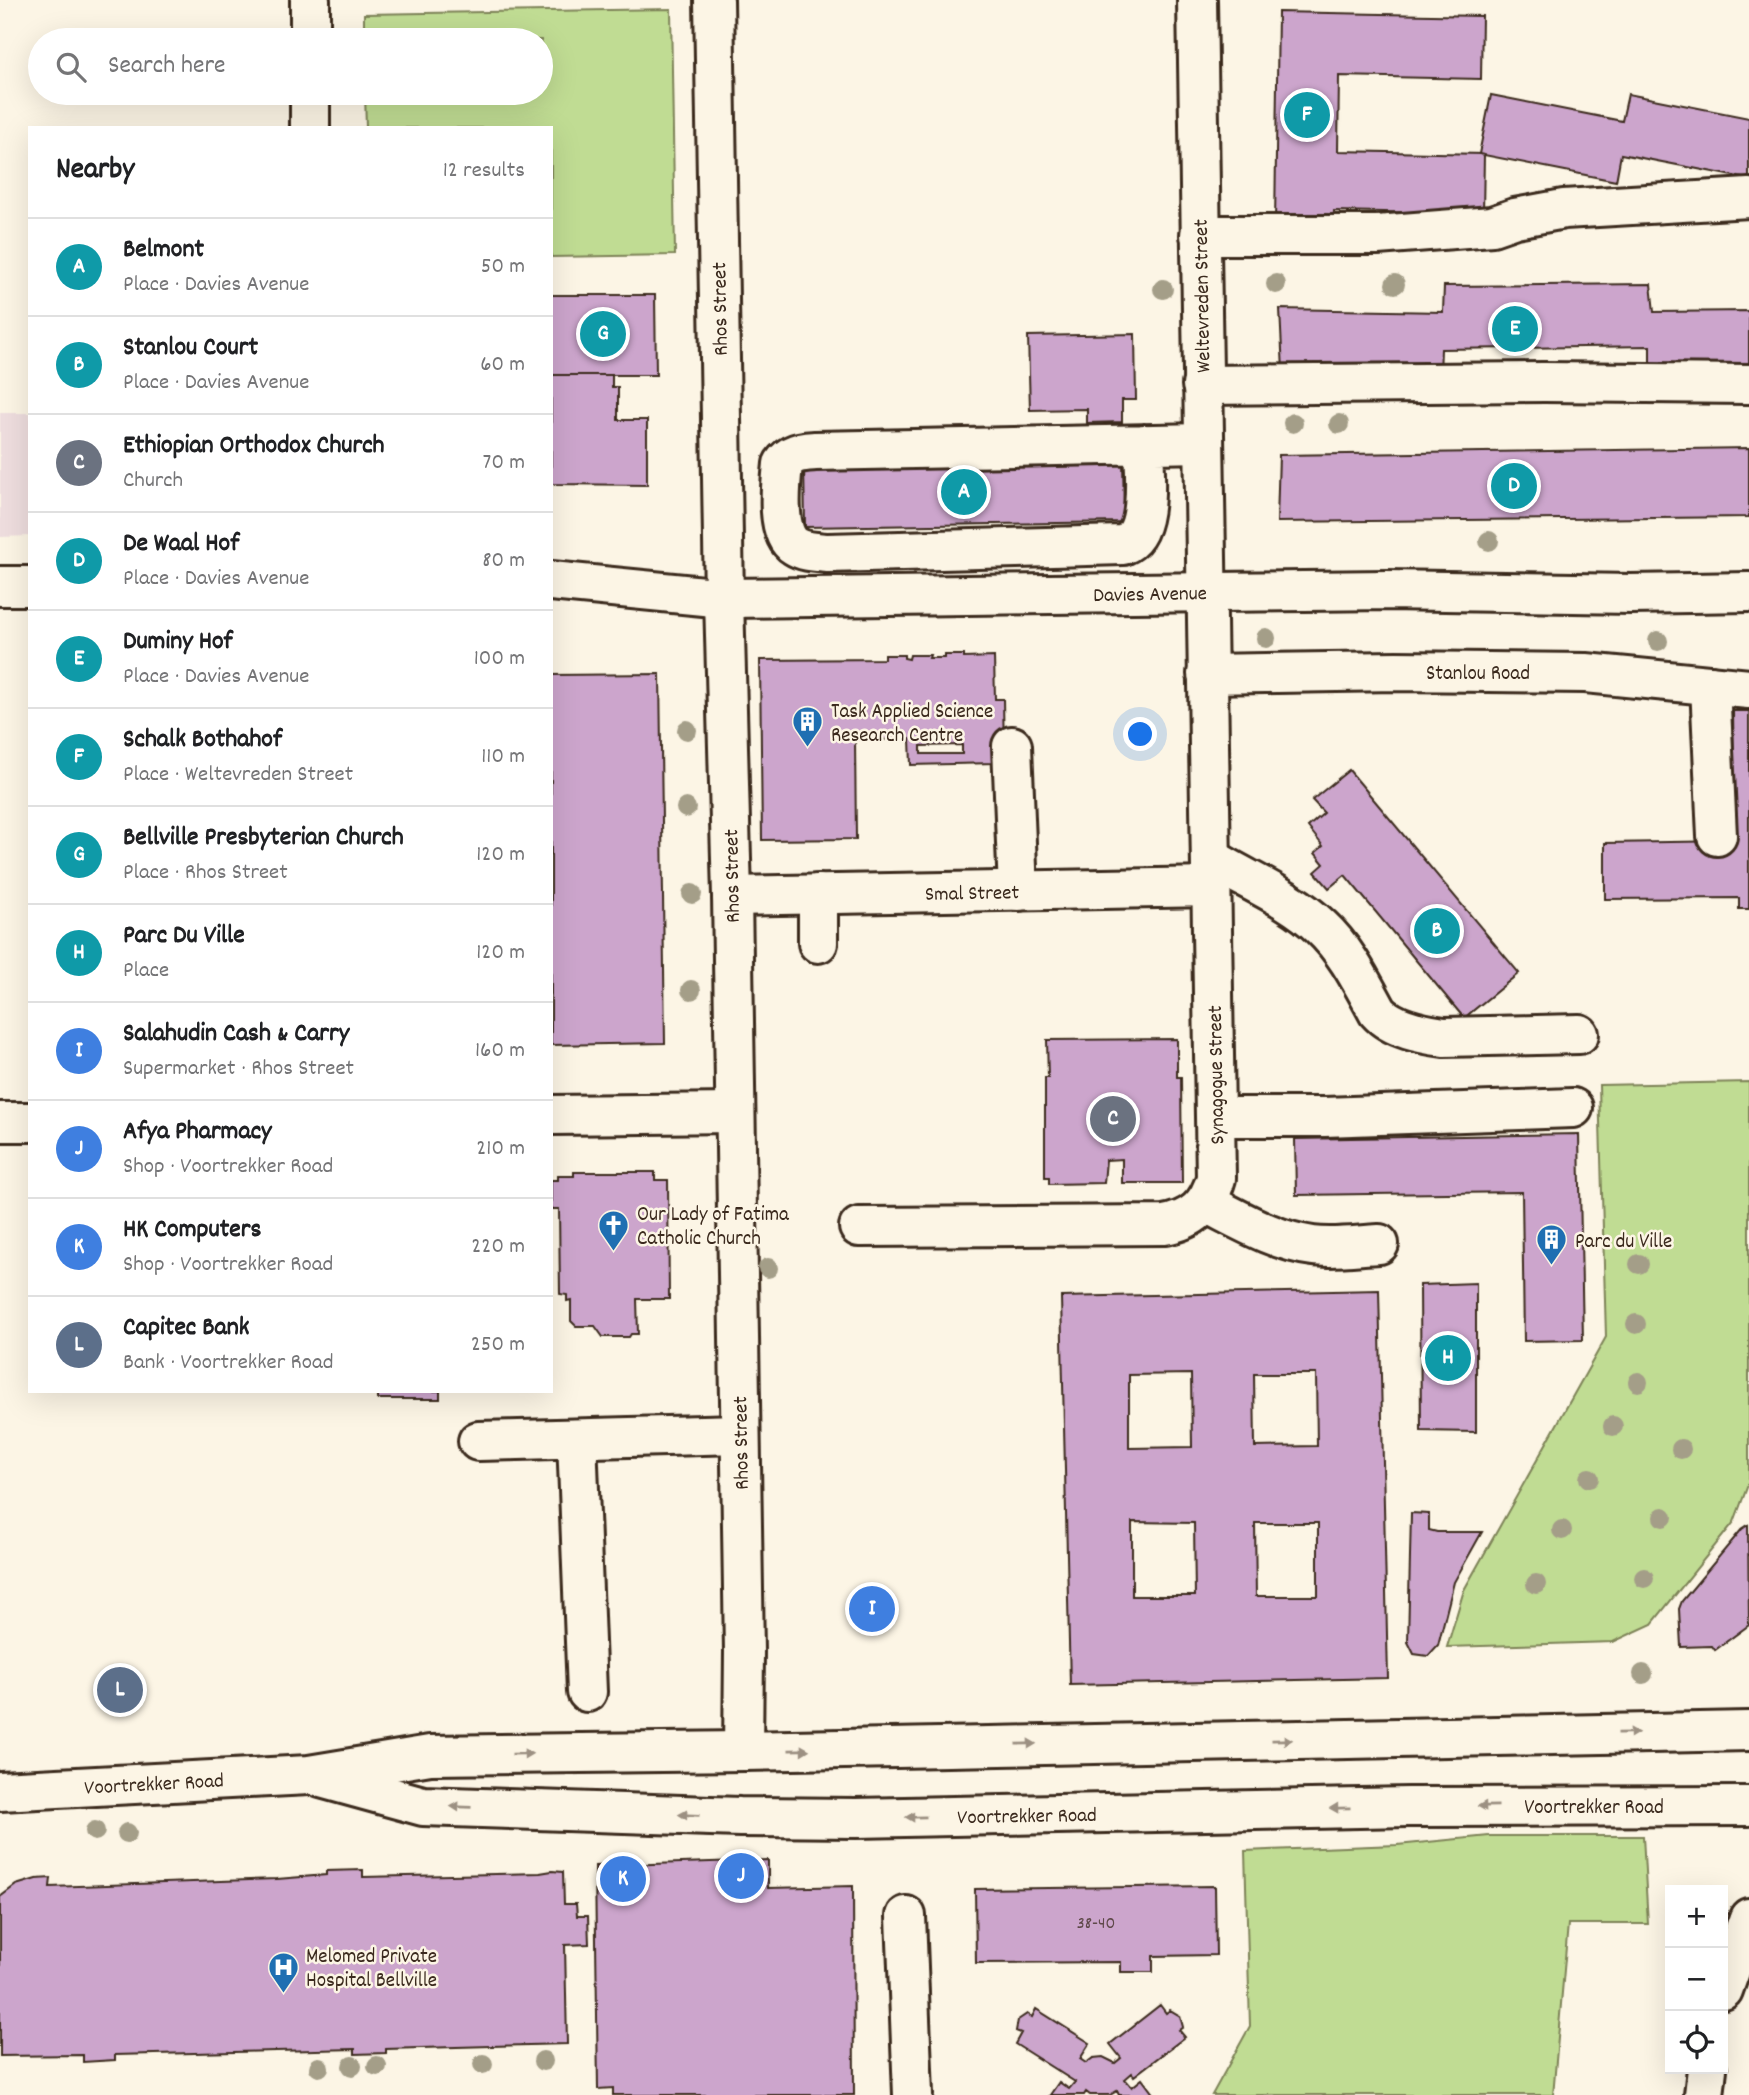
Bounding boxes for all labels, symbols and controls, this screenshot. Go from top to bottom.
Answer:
search box [28,28,553,105]
icon: search [52,48,90,86]
text: Search here [108,48,226,85]
pin: F [1284,89,1330,141]
text: Nearby [56,150,134,193]
text: 12 results [443,155,525,188]
street label: Weltevreden Street [1188,219,1220,373]
text: Belmont [123,232,204,269]
text: A [73,251,85,284]
text: 50 m [481,251,525,284]
street label: Rhos Street [706,262,738,356]
text: Place · Davies Avenue [123,269,309,302]
pin: E [1492,303,1538,355]
pin: G [580,308,626,360]
text: Stanlou Court [123,330,258,367]
text: B [74,349,84,382]
text: 60 m [480,349,525,382]
text: Place · Davies Avenue [123,367,309,400]
text: Ethiopian Orthodox Church [123,428,385,465]
text: C [73,447,85,480]
text: 70 m [483,447,525,480]
pin: D [1491,460,1537,512]
text: Church [123,465,183,498]
pin: A [941,466,987,518]
text: De Waal Hof [123,526,239,563]
text: D [73,545,85,578]
text: 80 m [482,545,525,578]
text: Place · Davies Avenue [123,563,309,596]
street label: Davies Avenue [1093,580,1207,612]
text: Duminy Hof [123,624,233,661]
text: E [74,643,84,676]
text: 100 m [474,643,525,676]
street label: Stanlou Road [1426,660,1530,690]
text: Place · Davies Avenue [123,661,309,694]
place label: Task Applied Science Research Centre [831,698,993,752]
building icon: Task Applied Science Research Centre [791,705,825,749]
your location [1123,717,1157,751]
text: Schalk Bothahof [123,722,282,759]
text: F [74,741,84,774]
text: 110 m [481,741,525,774]
text: Place · Weltevreden Street [123,759,353,792]
text: Bellville Presbyterian Church [123,820,404,857]
street label: Rhos Street [718,829,750,923]
text: G [73,839,85,872]
text: 120 m [476,839,525,872]
text: Place · Rhos Street [123,857,288,890]
street label: Smal Street [925,879,1020,911]
pin: B [1414,905,1460,957]
text: Parc Du Ville [123,918,245,955]
text: H [73,937,85,970]
text: 120 m [476,937,525,970]
text: Place [123,955,169,988]
street label: Synagogue Street [1202,1005,1234,1145]
text: Salahudin Cash & Carry [123,1016,349,1053]
text: I [75,1035,83,1068]
text: 160 m [475,1035,525,1068]
text: Supermarket · Rhos Street [123,1053,354,1086]
pin: C [1090,1093,1136,1145]
text: Afya Pharmacy [123,1114,272,1151]
text: J [75,1133,83,1166]
text: 210 m [476,1133,525,1166]
text: Shop · Voortrekker Road [123,1151,333,1184]
place label: Our Lady of Fatima Catholic Church [637,1201,790,1255]
church icon: Our Lady of Fatima Catholic Church [597,1208,631,1252]
text: HK Computers [123,1212,261,1249]
building icon: Parc du Ville [1535,1223,1569,1267]
place label: Parc du Ville [1575,1228,1672,1258]
text: K [74,1231,84,1264]
text: 220 m [471,1231,525,1264]
text: Shop · Voortrekker Road [123,1249,333,1282]
text: Capitec Bank [123,1310,249,1347]
text: L [74,1329,84,1362]
text: 250 m [471,1329,525,1362]
pin: H [1425,1332,1471,1384]
text: Bank · Voortrekker Road [123,1347,334,1380]
street label: Rhos Street [727,1396,759,1490]
pin: I [849,1583,895,1635]
pin: L [97,1664,143,1716]
one-way arrow [1617,1728,1639,1739]
one-way arrow [1271,1734,1293,1746]
one-way arrow [1015,1738,1037,1750]
one-way arrow [788,1744,810,1756]
one-way arrow [511,1748,533,1760]
street label: Voortrekker Road [84,1767,225,1805]
street label: Voortrekker Road [1524,1794,1664,1824]
one-way arrow [1477,1800,1499,1812]
one-way arrow [450,1802,472,1813]
street label: Voortrekker Road [957,1802,1097,1834]
one-way arrow [1328,1803,1350,1814]
one-way arrow [677,1810,699,1821]
one-way arrow [905,1812,927,1823]
pin: J [718,1850,764,1902]
pin: K [600,1853,646,1905]
map controls [1665,1885,1728,2074]
button: + [1665,1885,1728,1948]
house number: 38-40 [1077,1912,1115,1937]
place label: Melomed Private Hospital Bellville [306,1943,437,1997]
button: − [1665,1948,1728,2011]
hospital icon: Melomed Private Hospital Bellville [266,1950,300,1994]
button: locate [1665,2011,1728,2074]

